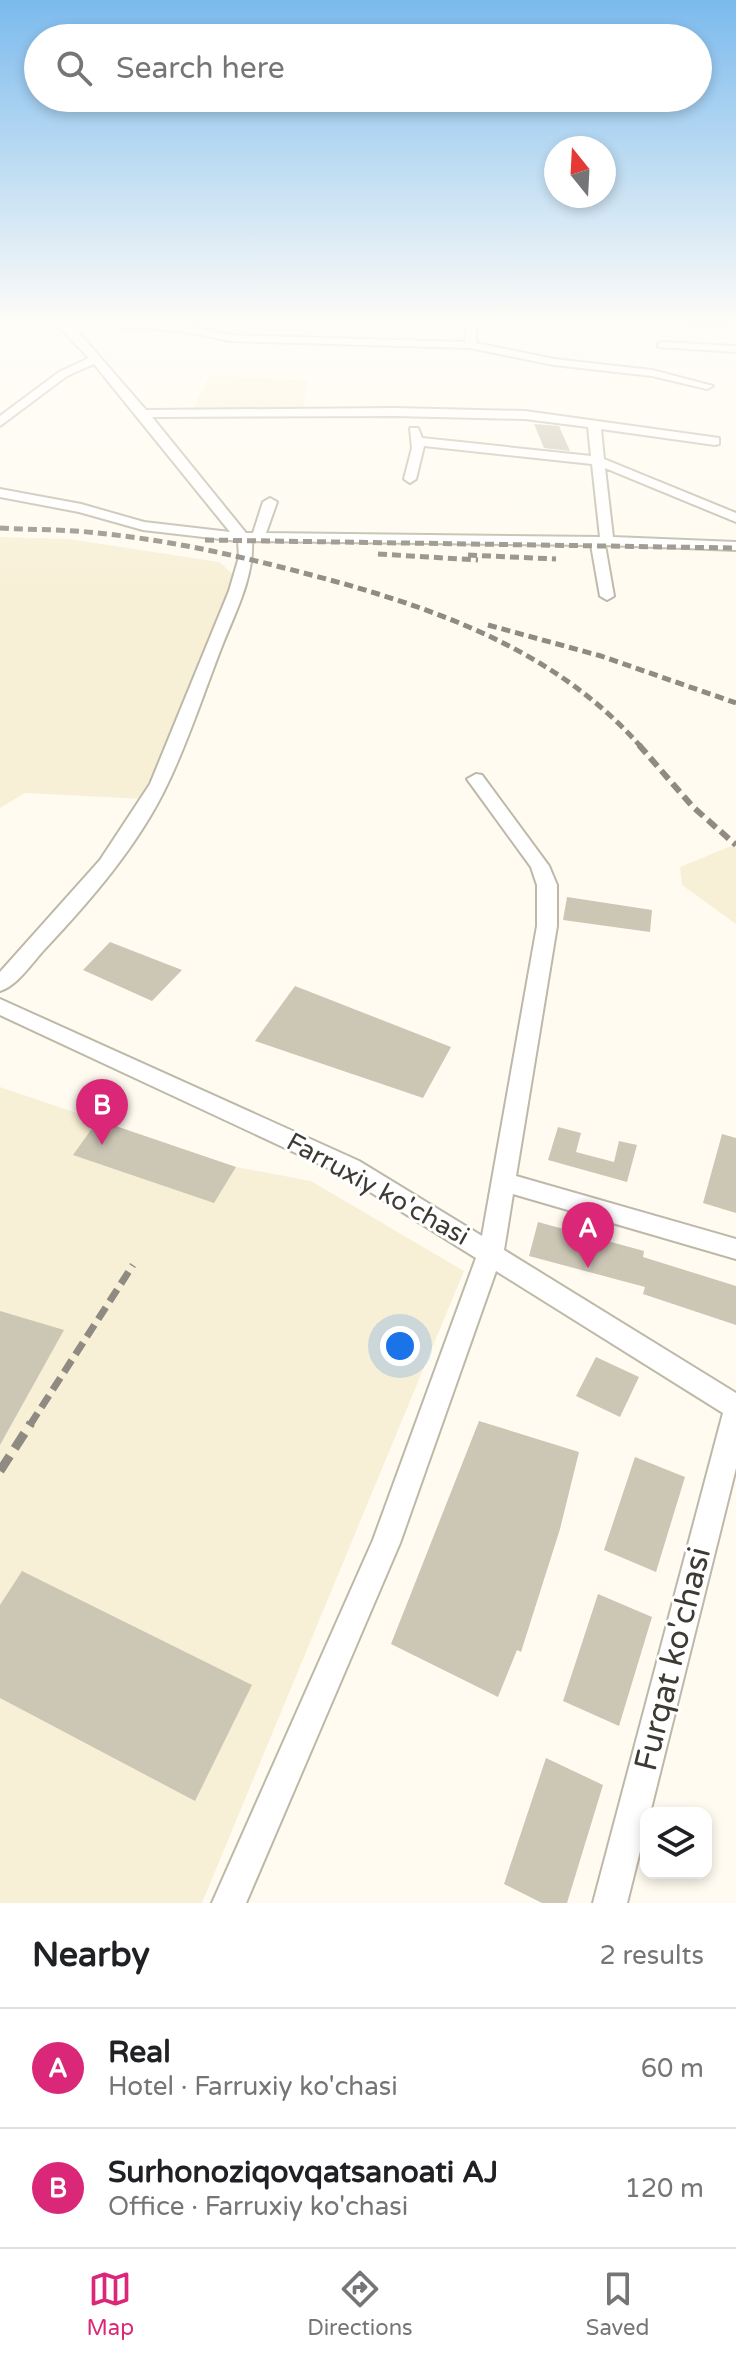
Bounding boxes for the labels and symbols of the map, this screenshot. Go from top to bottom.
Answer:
north arrow [544,136,616,208]
pin: B [76,1079,128,1145]
street label: Farruxiy ko'chasi [281,1126,475,1252]
pin: A [562,1202,614,1268]
your location [380,1326,420,1366]
street label: Furqat ko'chasi [627,1543,719,1775]

